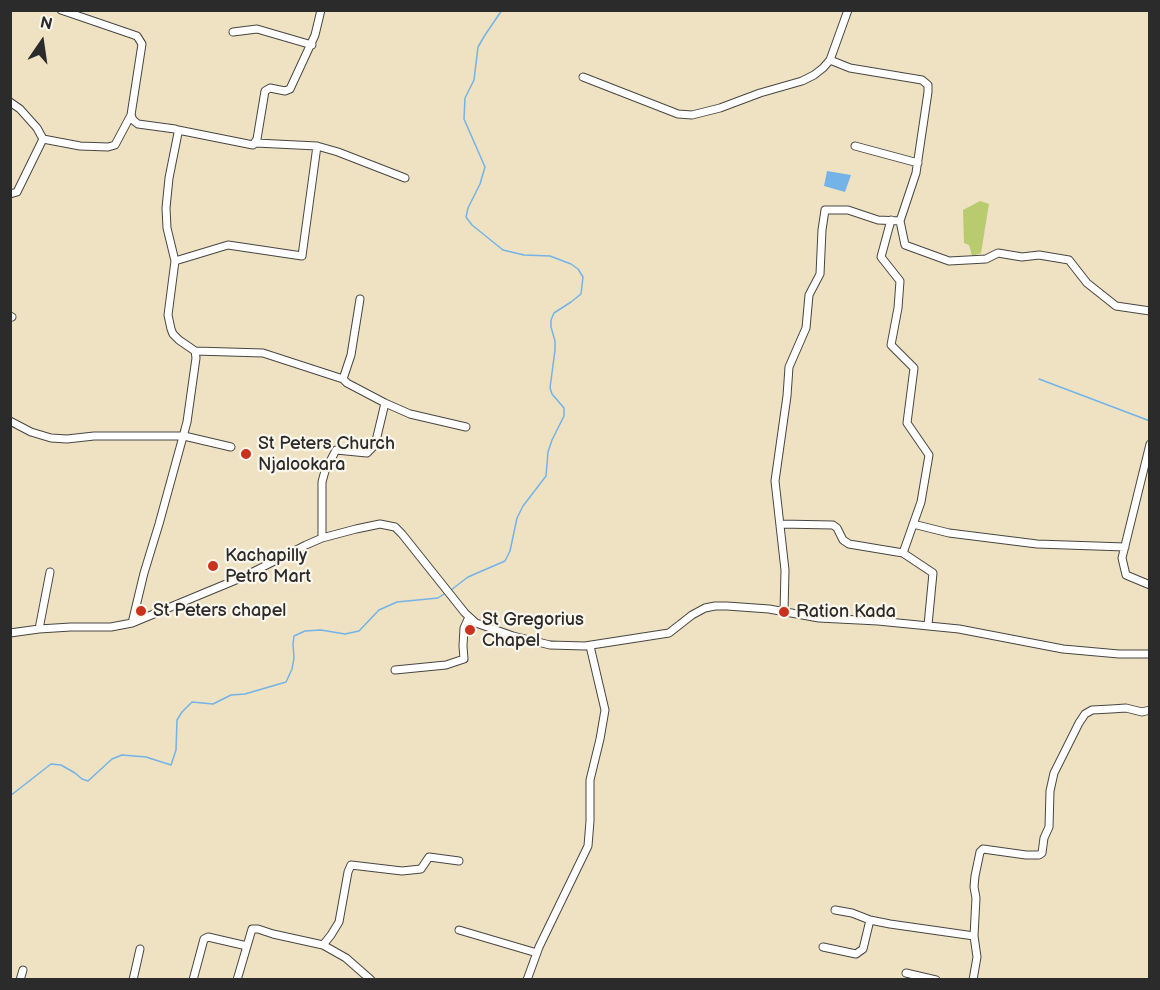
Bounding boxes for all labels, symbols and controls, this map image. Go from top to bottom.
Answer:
north arrow [12,12,72,72]
text: N [38,13,54,35]
place label: St Peters Church Njalookara [258,433,395,476]
marker: St Peters Church Njalookara [239,447,253,461]
place label: Kachapilly Petro Mart [225,545,311,588]
marker: Kachapilly Petro Mart [206,559,220,573]
place label: St Peters chapel [153,600,286,622]
place label: Ration Kada [796,601,896,623]
marker: St Peters chapel [134,604,148,618]
marker: Ration Kada [777,605,791,619]
place label: St Gregorius Chapel [482,609,584,652]
marker: St Gregorius Chapel [463,623,477,637]

